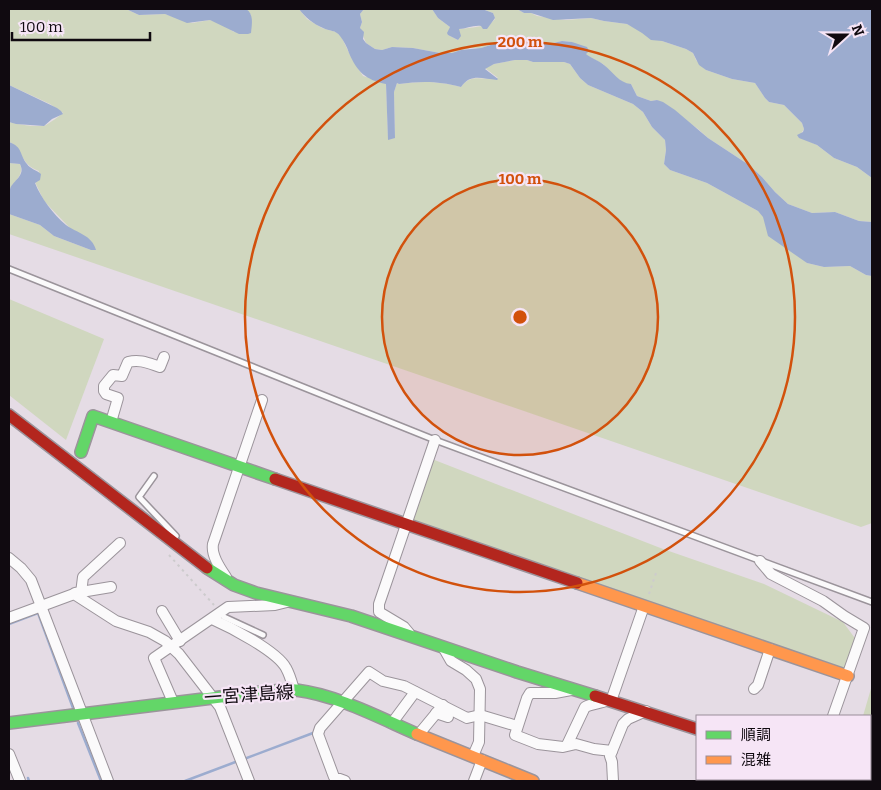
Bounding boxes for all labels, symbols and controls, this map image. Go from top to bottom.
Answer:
scale bar [12,10,150,42]
north arrow [821,10,871,60]
text: 100 m [20,18,63,36]
text: N [848,22,868,39]
text: 200 m [498,33,543,51]
text: 100 m [499,170,542,188]
centre of rings [511,308,529,326]
street label: 一宮津島線 [203,681,295,709]
legend [696,715,871,780]
text: 順調 [741,726,771,744]
text: 混雑 [741,751,771,769]

